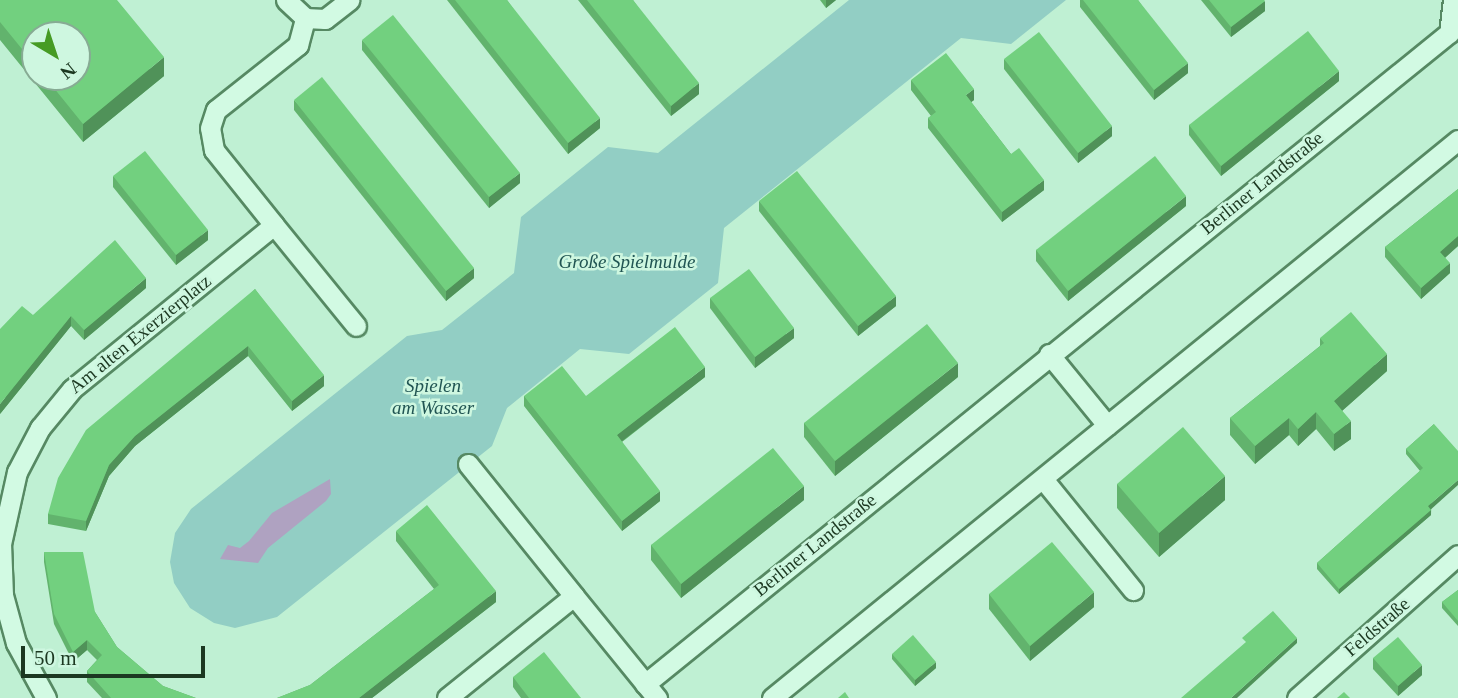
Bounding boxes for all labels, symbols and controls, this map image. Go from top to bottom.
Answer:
north arrow [21,21,91,91]
text: N [56,59,80,84]
street label: Berliner Landstraße [1196,126,1328,240]
park label: Große Spielmulde [558,251,696,273]
street label: Am alten Exerzierplatz [64,270,216,398]
park label: Spielen am Wasser [392,375,474,419]
street label: Berliner Landstraße [749,488,881,602]
street label: Feldstraße [1340,592,1414,662]
scale bar [24,632,208,676]
text: 50 m [34,646,77,670]

